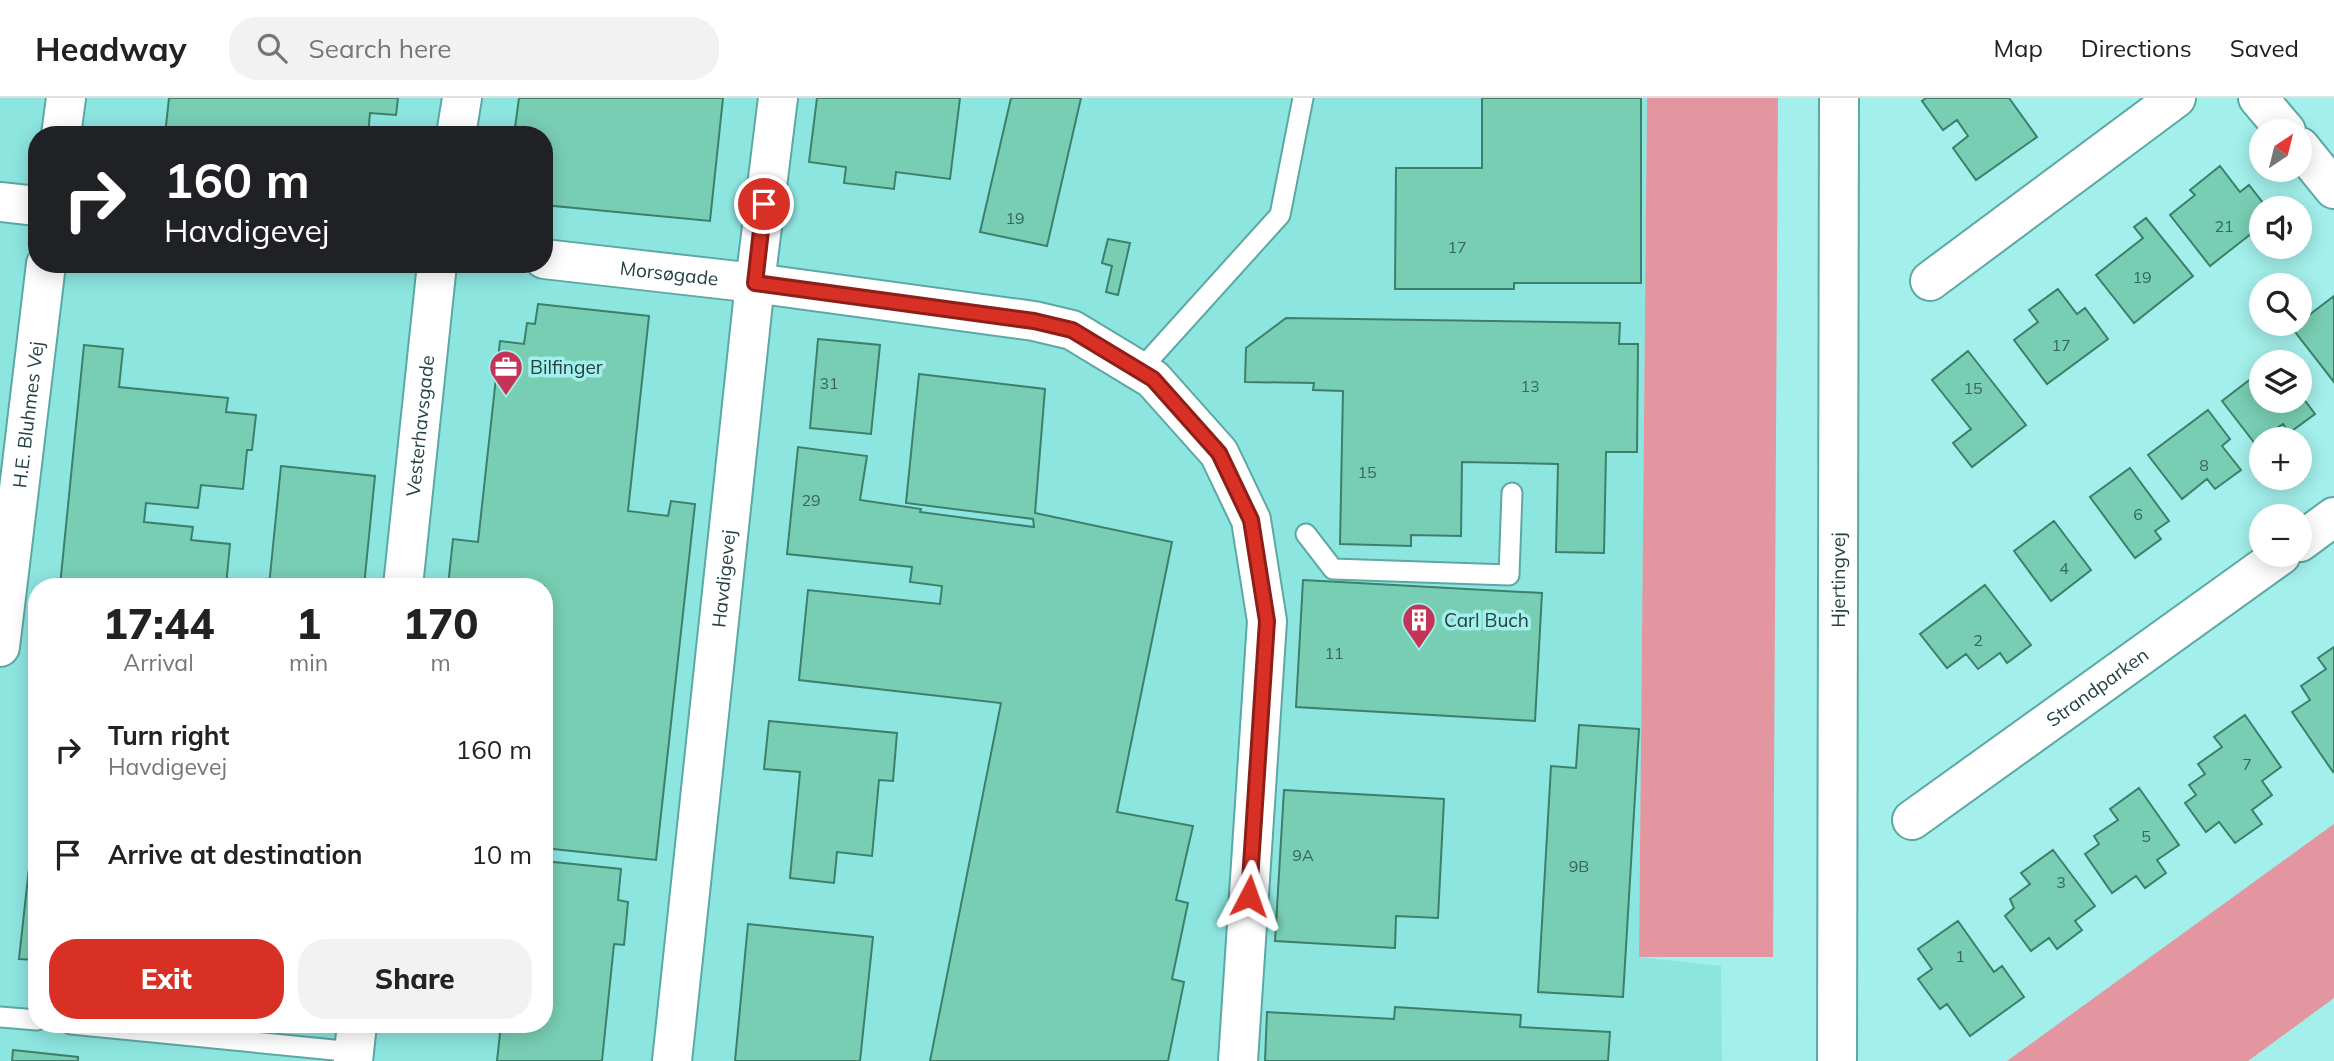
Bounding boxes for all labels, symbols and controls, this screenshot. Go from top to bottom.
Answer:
search box [229,17,719,80]
text: Headway [35,28,187,69]
icon: search [253,29,291,67]
text: Search here [309,32,451,65]
text: Map [1993,33,2043,63]
text: Directions [2081,33,2192,63]
text: Saved [2230,33,2299,63]
north arrow [2249,119,2312,182]
map controls [2249,119,2312,567]
text: 160 m [164,149,310,210]
icon: right [49,154,140,245]
pin [734,174,794,234]
icon: arrive [745,185,783,223]
button: sound [2249,196,2312,259]
house number: 19 [1005,208,1025,228]
text: Havdigevej [164,210,329,250]
house number: 21 [2214,216,2234,236]
house number: 17 [1447,237,1467,257]
street label: Morsøgade [619,256,720,291]
house number: 19 [2132,267,2152,287]
button: search [2249,273,2312,336]
house number: 17 [2051,335,2071,355]
street label: H.E. Bluhmes Vej [7,340,49,489]
office icon: Bilfinger [487,348,525,397]
button: layers [2249,350,2312,413]
street label: Vesterhavsgade [401,354,439,498]
place label: Bilfinger [530,355,603,379]
house number: 31 [819,373,839,393]
house number: 13 [1520,376,1540,396]
house number: 15 [1963,378,1983,398]
button: + [2249,427,2312,490]
house number: 8 [2199,455,2209,475]
house number: 15 [1357,462,1377,482]
house number: 29 [801,490,821,510]
house number: 6 [2133,504,2143,524]
button: − [2249,504,2312,567]
street label: Havdigevej [706,529,741,629]
street label: Hjertingvej [1826,532,1850,628]
house number: 4 [2059,558,2069,578]
text: 17:44 [103,597,214,650]
text: 1 [296,597,321,650]
text: 170 [403,597,478,650]
building icon: Carl Buch [1400,601,1438,650]
place label: Carl Buch [1444,608,1529,632]
house number: 2 [1973,630,1983,650]
street label: Strandparken [2041,642,2153,732]
house number: 11 [1324,643,1344,663]
text: Arrival [123,648,194,677]
text: min [289,648,328,677]
text: m [430,648,451,677]
text: Turn right [108,719,229,752]
icon: right [49,731,87,769]
text: 160 m [456,733,532,766]
text: Havdigevej [108,752,227,781]
house number: 7 [2242,754,2252,774]
house number: 5 [2141,826,2151,846]
icon: arrive [49,836,87,874]
text: Arrive at destination [108,838,363,871]
text: 10 m [471,838,532,871]
house number: 9A [1292,845,1314,865]
house number: 9B [1569,856,1589,876]
position arrow [1212,859,1286,933]
house number: 3 [2056,872,2066,892]
button: Exit [49,939,284,1019]
button: Share [298,939,532,1019]
house number: 1 [1955,946,1965,966]

